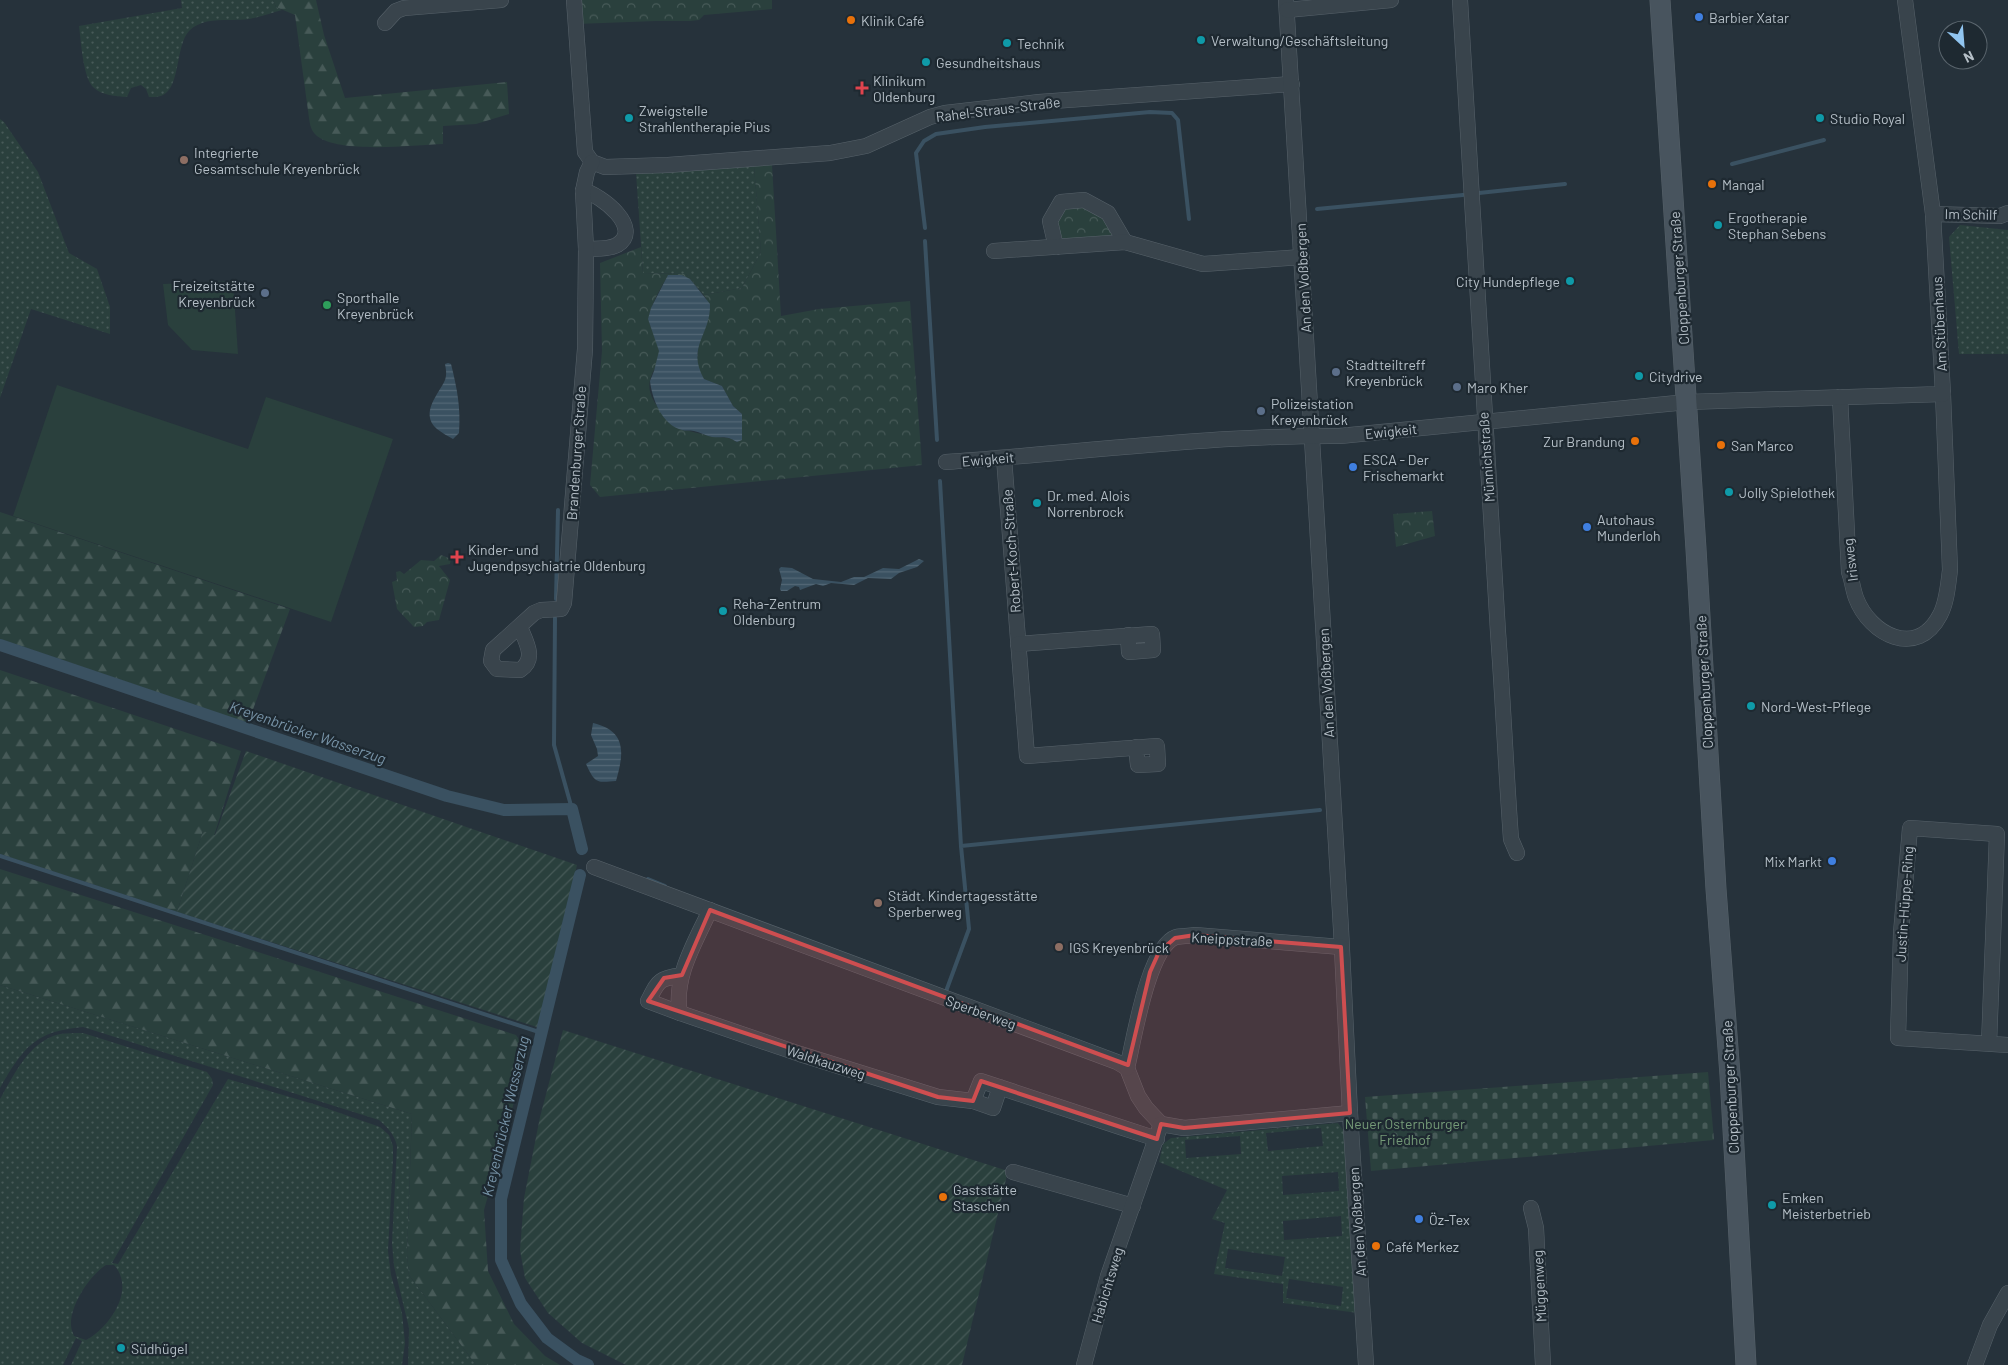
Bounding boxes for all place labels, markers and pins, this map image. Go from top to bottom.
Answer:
place label: Barbier Xatar [1709,9,1789,26]
marker: Barbier Xatar [1693,11,1705,23]
place label: Klinik Café [861,12,925,29]
marker: Klinik Café [845,14,857,26]
place label: Verwaltung/Geschäftsleitung [1211,32,1388,49]
marker: Verwaltung/Geschäftsleitung [1195,34,1207,46]
place label: Technik [1017,35,1064,52]
marker: Technik [1001,37,1013,49]
place label: Gesundheitshaus [936,54,1041,71]
marker: Gesundheitshaus [920,56,932,68]
place label: Klinikum Oldenburg [873,72,935,105]
marker: Klinikum Oldenburg [855,81,869,95]
place label: Zweigstelle Strahlentherapie Pius [639,102,770,135]
place label: Studio Royal [1830,110,1905,127]
marker: Zweigstelle Strahlentherapie Pius [623,112,635,124]
marker: Studio Royal [1814,112,1826,124]
place label: Integrierte Gesamtschule Kreyenbrück [194,144,360,177]
marker: Integrierte Gesamtschule Kreyenbrück [178,154,190,166]
place label: Mangal [1722,176,1765,193]
marker: Mangal [1706,178,1718,190]
place label: Ergotherapie Stephan Sebens [1728,209,1826,242]
marker: Ergotherapie Stephan Sebens [1712,219,1724,231]
place label: City Hundepflege [1456,273,1560,290]
marker: City Hundepflege [1564,275,1576,287]
place label: Freizeitstätte Kreyenbrück [172,277,255,310]
marker: Freizeitstätte Kreyenbrück [259,287,271,299]
place label: Sporthalle Kreyenbrück [337,289,414,322]
marker: Sporthalle Kreyenbrück [321,299,333,311]
place label: Stadtteiltreff Kreyenbrück [1346,356,1426,389]
marker: Stadtteiltreff Kreyenbrück [1330,366,1342,378]
place label: Citydrive [1649,368,1703,385]
marker: Citydrive [1633,370,1645,382]
place label: Maro Kher [1467,379,1528,396]
marker: Maro Kher [1451,381,1463,393]
place label: Polizeistation Kreyenbrück [1271,395,1353,428]
marker: Polizeistation Kreyenbrück [1255,405,1267,417]
place label: Zur Brandung [1543,433,1625,450]
marker: Zur Brandung [1629,435,1641,447]
place label: San Marco [1731,437,1794,454]
marker: San Marco [1715,439,1727,451]
place label: ESCA - Der Frischemarkt [1363,451,1444,484]
marker: ESCA - Der Frischemarkt [1347,461,1359,473]
place label: Jolly Spielothek [1739,484,1835,501]
marker: Jolly Spielothek [1723,486,1735,498]
place label: Dr. med. Alois Norrenbrock [1047,487,1130,520]
marker: Dr. med. Alois Norrenbrock [1031,497,1043,509]
place label: Autohaus Munderloh [1597,511,1661,544]
marker: Autohaus Munderloh [1581,521,1593,533]
place label: Kinder- und Jugendpsychiatrie Oldenburg [468,541,646,574]
marker: Kinder- und Jugendpsychiatrie Oldenburg [450,550,464,564]
place label: Reha-Zentrum Oldenburg [733,595,821,628]
marker: Reha-Zentrum Oldenburg [717,605,729,617]
place label: Nord-West-Pflege [1761,698,1871,715]
marker: Nord-West-Pflege [1745,700,1757,712]
place label: Mix Markt [1765,853,1822,870]
marker: Mix Markt [1826,855,1838,867]
place label: Städt. Kindertagesstätte Sperberweg [888,887,1038,920]
marker: Städt. Kindertagesstätte Sperberweg [872,897,884,909]
place label: IGS Kreyenbrück [1069,939,1169,956]
marker: IGS Kreyenbrück [1053,941,1065,953]
place label: Gaststätte Staschen [953,1181,1017,1214]
place label: Emken Meisterbetrieb [1782,1189,1871,1222]
marker: Gaststätte Staschen [937,1191,949,1203]
marker: Emken Meisterbetrieb [1766,1199,1778,1211]
place label: Öz-Tex [1429,1211,1470,1228]
marker: Öz-Tex [1413,1213,1425,1225]
place label: Café Merkez [1386,1238,1459,1255]
marker: Café Merkez [1370,1240,1382,1252]
place label: Südhügel [131,1340,188,1357]
marker: Südhügel [115,1342,127,1354]

